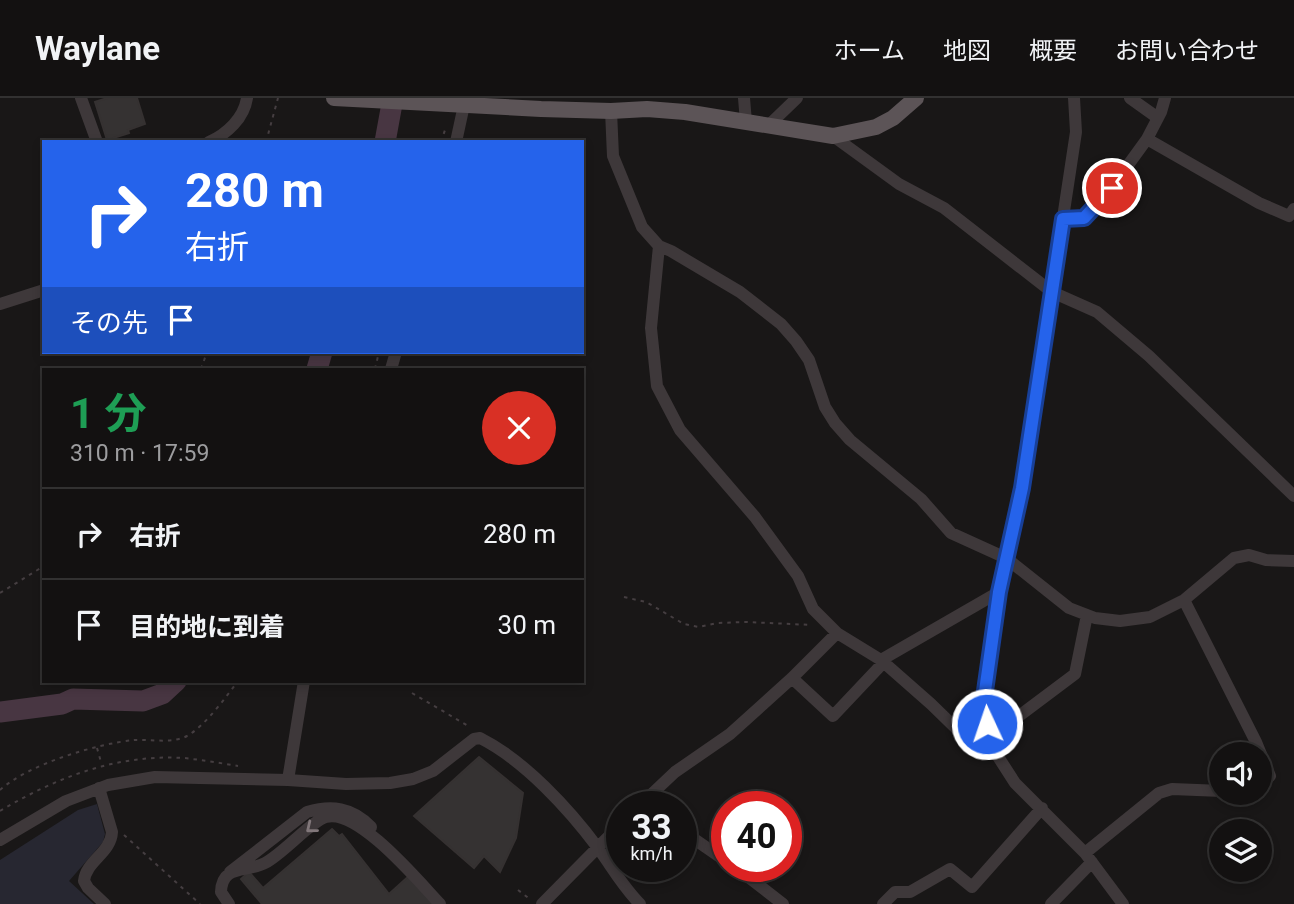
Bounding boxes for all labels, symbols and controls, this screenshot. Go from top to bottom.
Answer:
text: Waylane [35,29,160,68]
text: ホーム [834,37,905,65]
text: 地図 [943,37,991,65]
text: 概要 [1029,37,1077,65]
text: お問い合わせ [1115,37,1259,65]
pin [1082,158,1142,218]
text: 280 m [185,162,324,219]
icon: right [70,168,161,259]
icon: arrive [1093,169,1131,207]
text: 右折 [185,228,249,266]
icon: arrive [162,301,200,339]
text: その先 [70,308,148,338]
text: 1 分 [70,389,147,438]
button: close [482,391,556,465]
text: 310 m · 17:59 [70,440,209,467]
icon: right [70,515,108,553]
text: 280 m [483,519,556,549]
text: 右折 [129,521,181,551]
icon: arrive [70,606,108,644]
text: 30 m [498,610,556,640]
text: 目的地に到着 [129,612,285,642]
position arrow [950,687,1024,761]
map controls [1209,742,1272,882]
button: sound [1209,742,1272,805]
speed limit sign: 40 [711,791,802,882]
text: 33 [631,807,672,848]
one-way arrow [306,819,318,832]
button: layers [1209,819,1272,882]
text: km/h [630,843,673,864]

